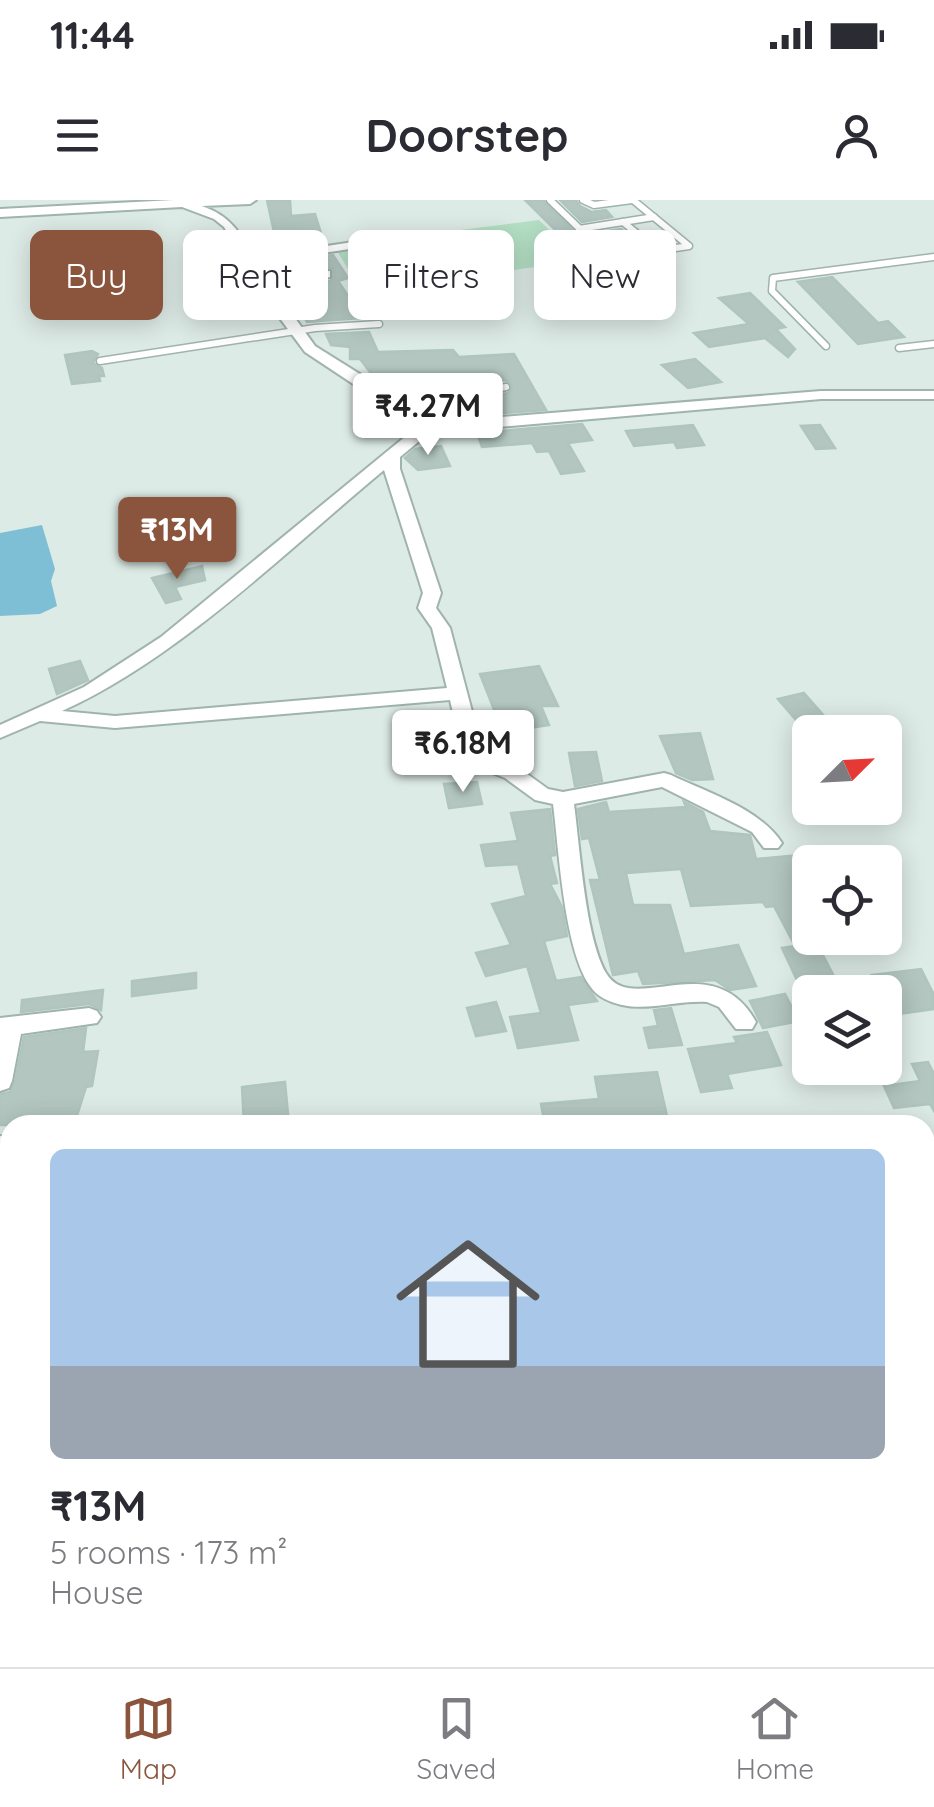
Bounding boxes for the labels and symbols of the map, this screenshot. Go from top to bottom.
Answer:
pin: ₹4.27M [347,373,509,458]
pin: ₹13M [118,497,236,582]
pin: ₹6.18M [382,710,544,795]
north arrow [792,715,902,825]

